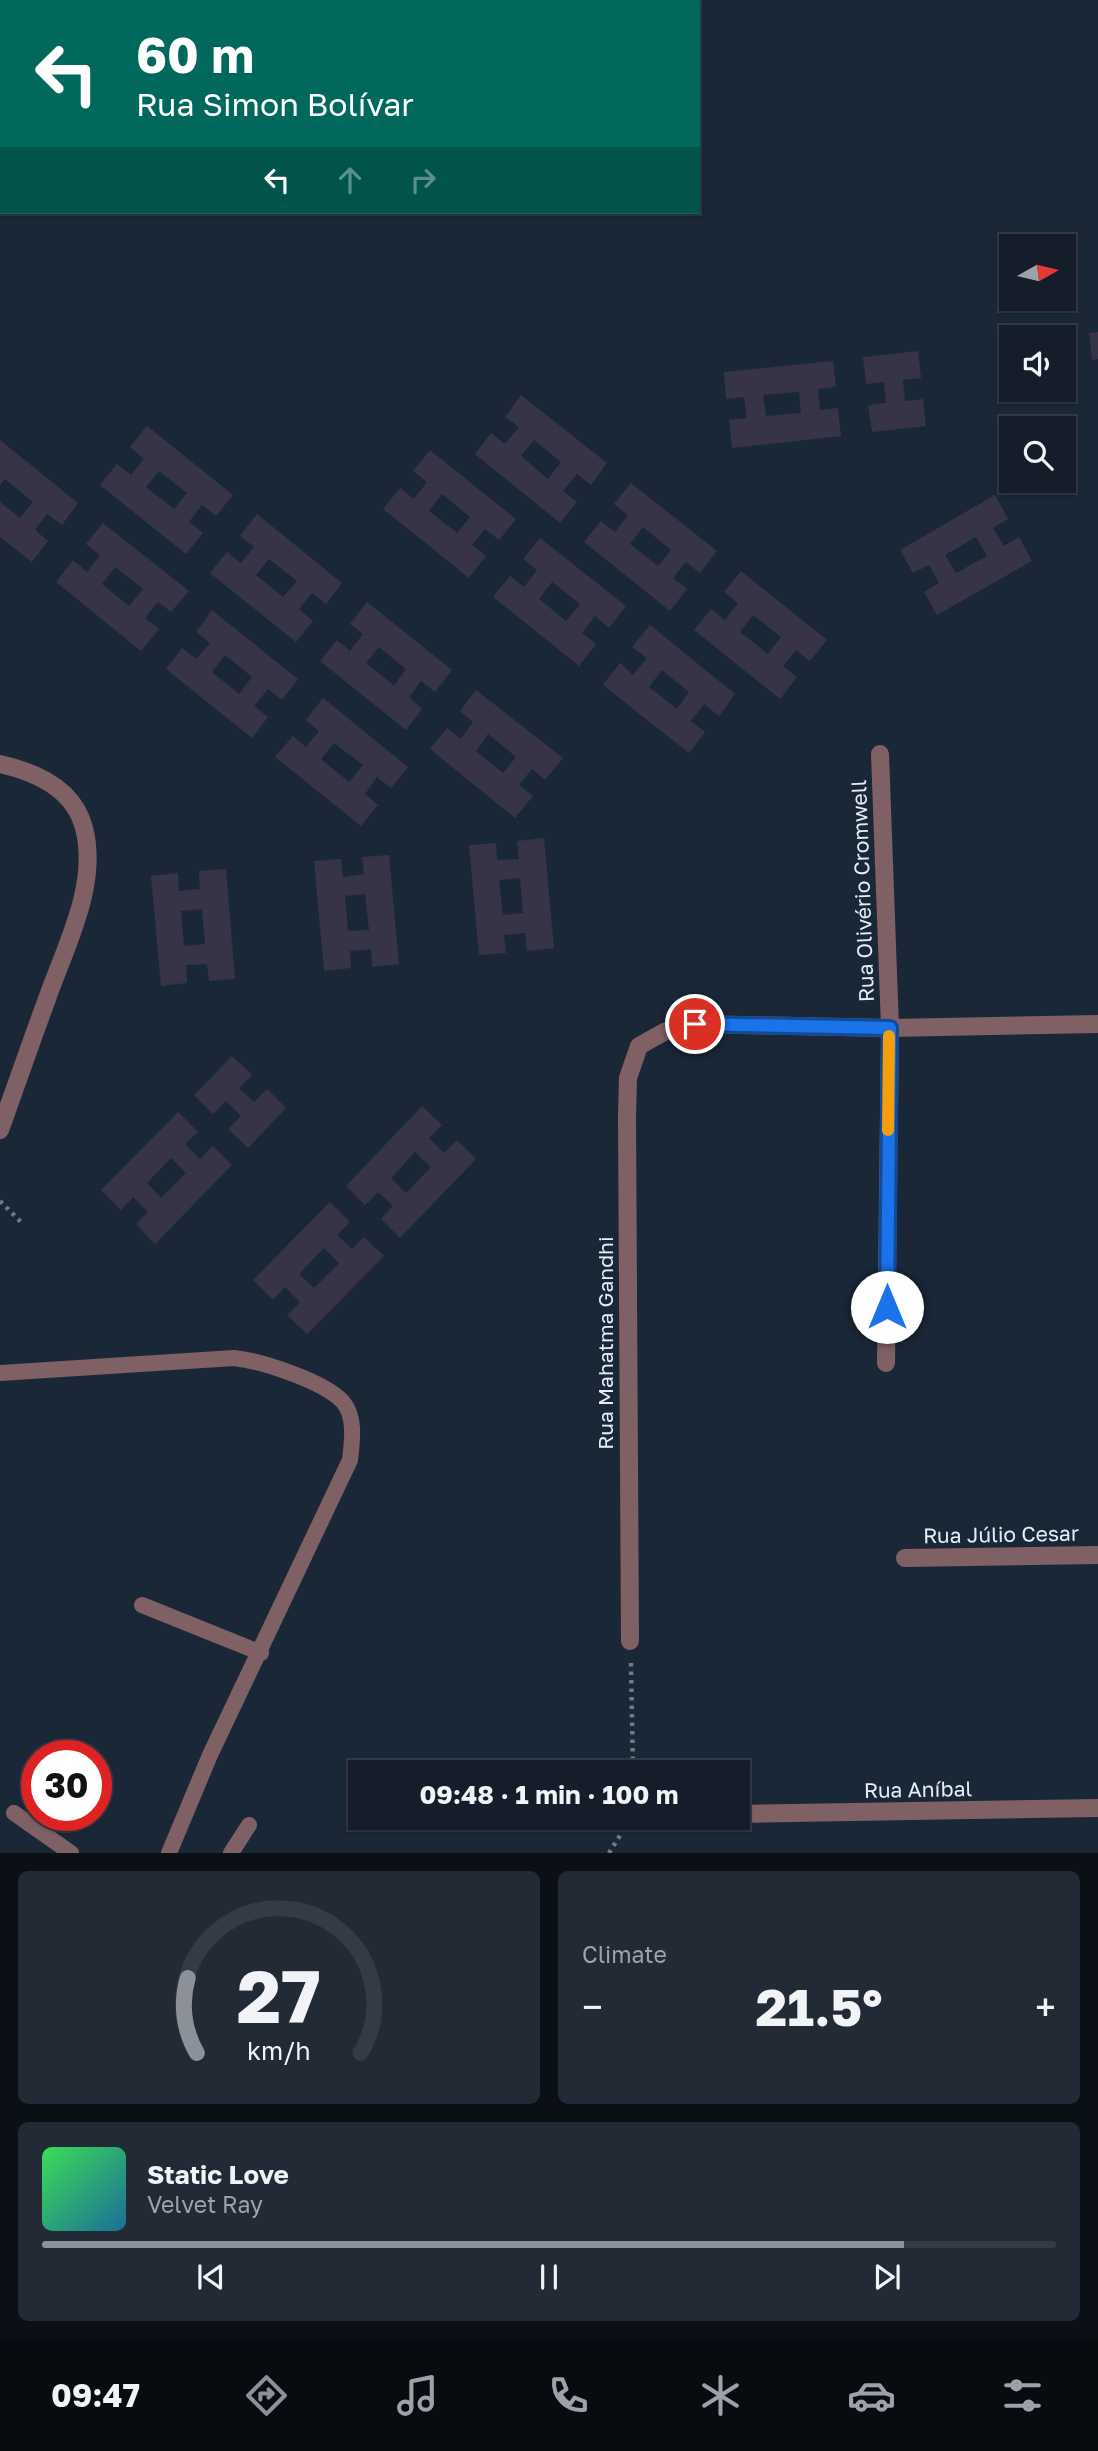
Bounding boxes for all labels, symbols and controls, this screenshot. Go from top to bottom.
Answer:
text: 60 m [136,25,254,84]
icon: left [21,28,112,119]
text: Rua Simon Bolívar [136,85,414,123]
icon: left [258,161,296,199]
icon: ahead [331,161,369,199]
icon: right [404,161,442,199]
north arrow [999,234,1076,312]
map controls [999,234,1076,493]
button: sound [999,325,1076,402]
button: search [999,416,1076,493]
street label: Rua Olivério Cromwell [845,779,879,1003]
pin [665,994,725,1054]
icon: arrive [676,1005,714,1043]
street label: Rua Mahatma Gandhi [592,1236,618,1450]
position arrow [850,1270,924,1344]
street label: Rua Júlio Cesar [923,1520,1079,1548]
speed limit sign: 30 [21,1740,112,1831]
street label: Rua Aníbal [864,1775,972,1803]
text: 09:48 · 1 min · 100 m [419,1779,679,1810]
text: Climate [582,1940,667,1968]
text: 27 [237,1953,321,2040]
text: 21.5° [755,1975,883,2037]
text: − [582,1984,603,2029]
text: + [1035,1984,1056,2029]
text: km/h [247,2035,311,2066]
text: Static Love [147,2159,289,2190]
text: Velvet Ray [147,2190,263,2218]
icon: previous [192,2258,230,2296]
icon: pause [530,2258,568,2296]
icon: next [868,2258,906,2296]
icon: directions [242,2371,291,2420]
icon: music [393,2371,442,2420]
icon: phone [544,2371,593,2420]
icon: climate [696,2371,745,2420]
icon: car [847,2371,896,2420]
icon: filters [998,2371,1047,2420]
text: 09:47 [51,2376,140,2414]

